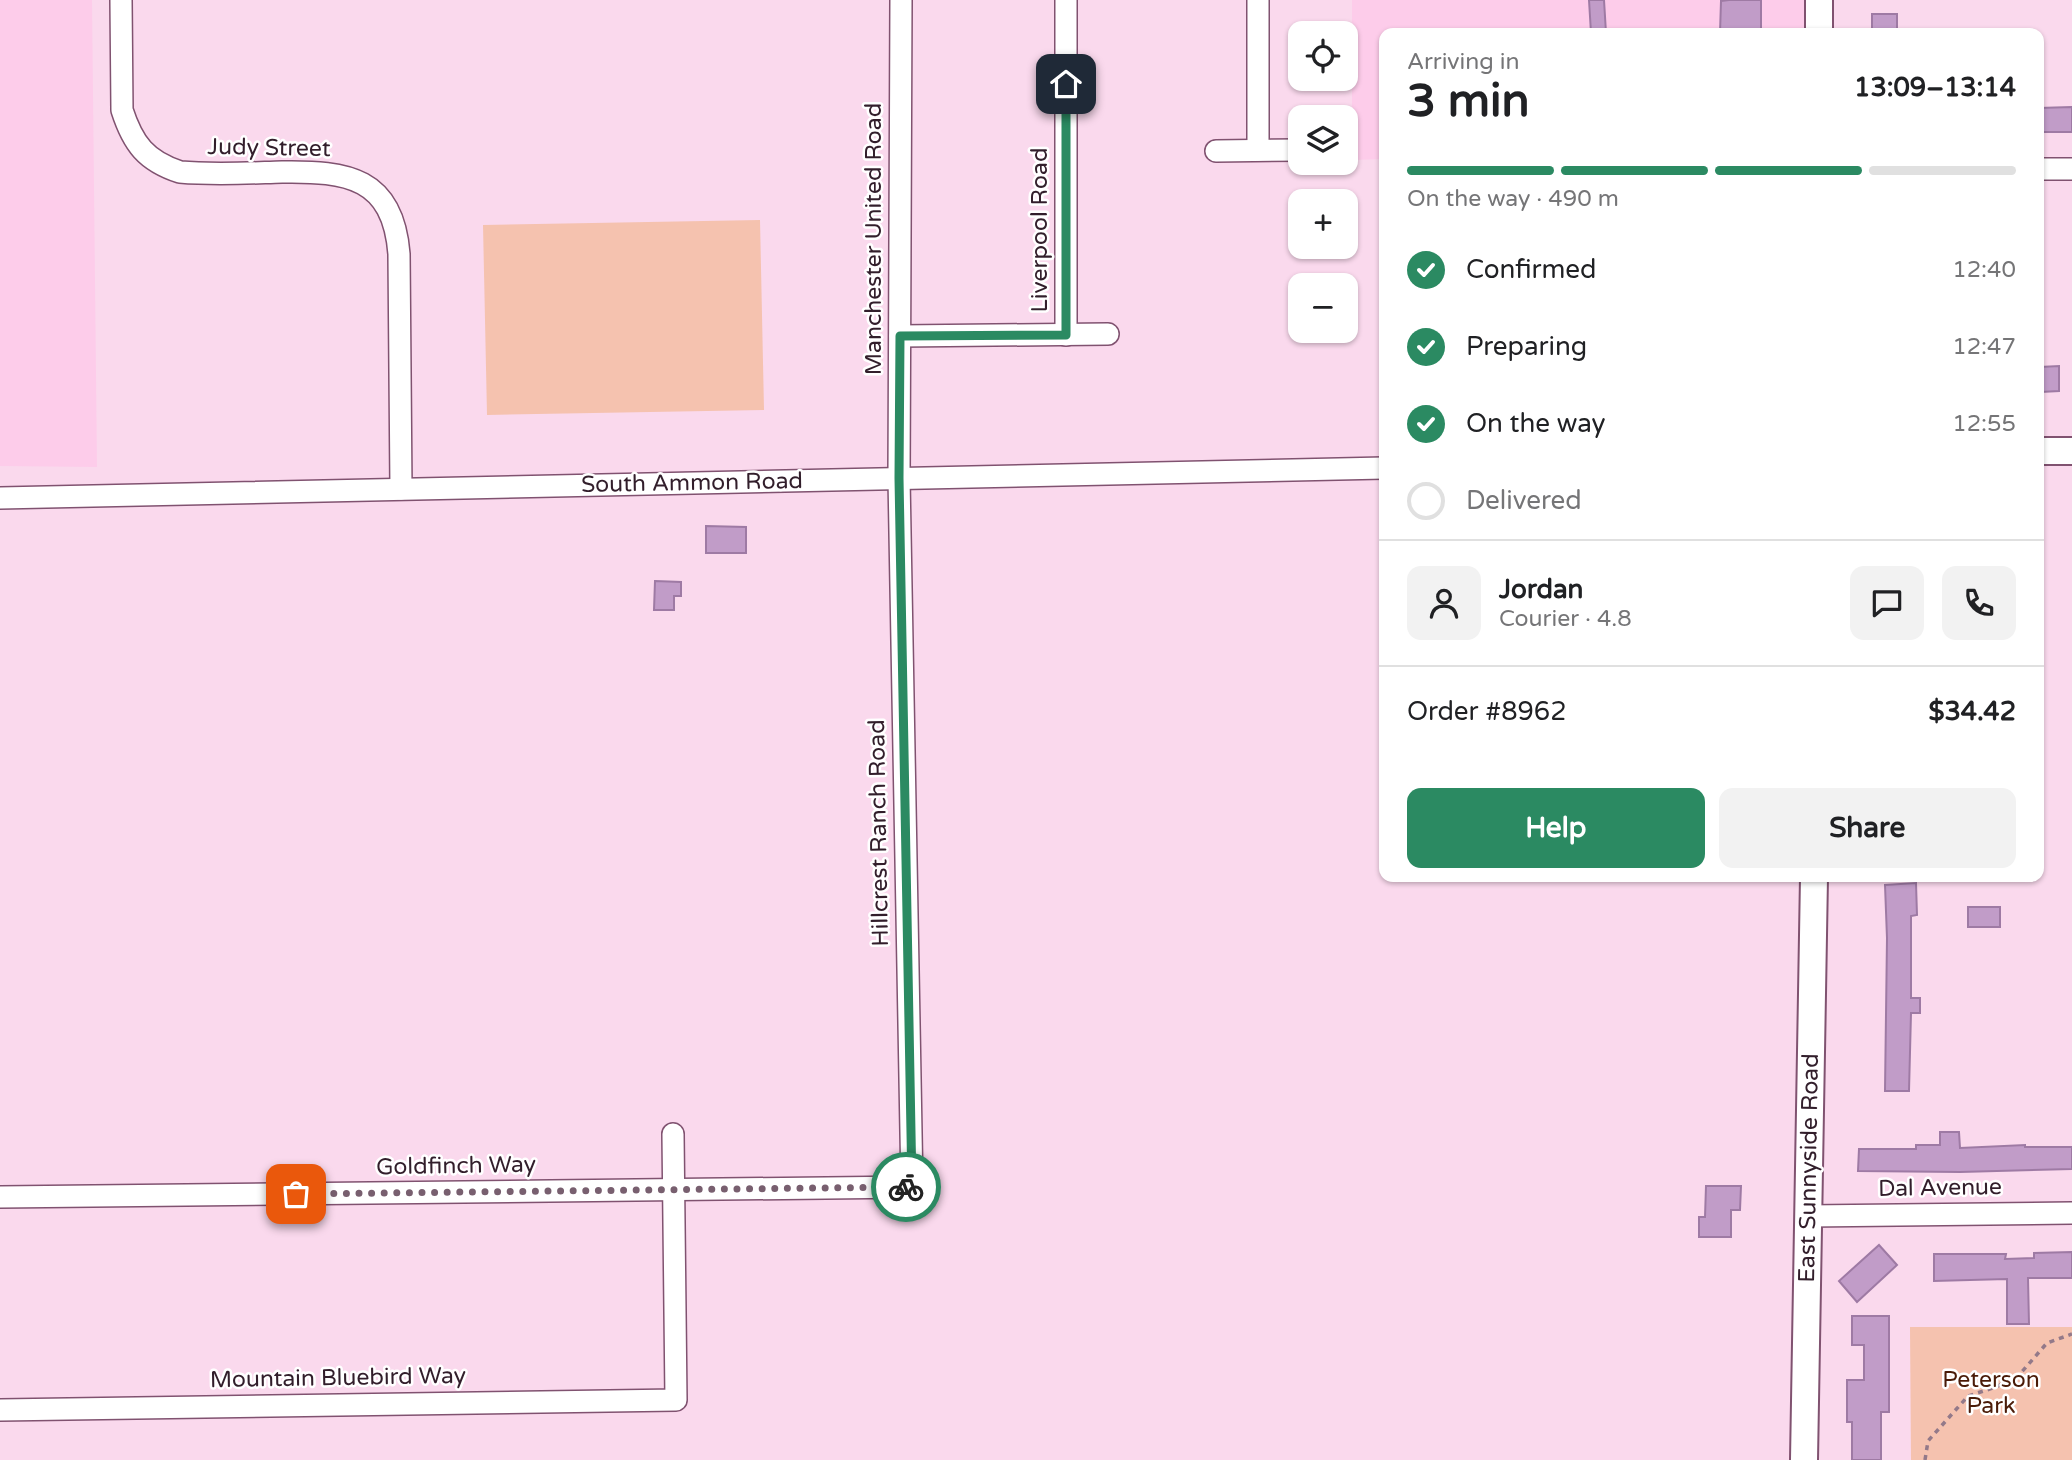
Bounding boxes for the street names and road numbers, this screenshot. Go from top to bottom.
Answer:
street label: Manchester United Road [860,103,888,375]
street label: Judy Street [207,133,331,163]
street label: Liverpool Road [1026,148,1054,312]
street label: South Ammon Road [581,467,803,499]
street label: Hillcrest Ranch Road [863,719,895,947]
street label: East Sunnyside Road [1793,1053,1825,1283]
street label: Goldfinch Way [376,1151,536,1181]
street label: Dal Avenue [1878,1173,2002,1203]
street label: Mountain Bluebird Way [210,1362,466,1394]

